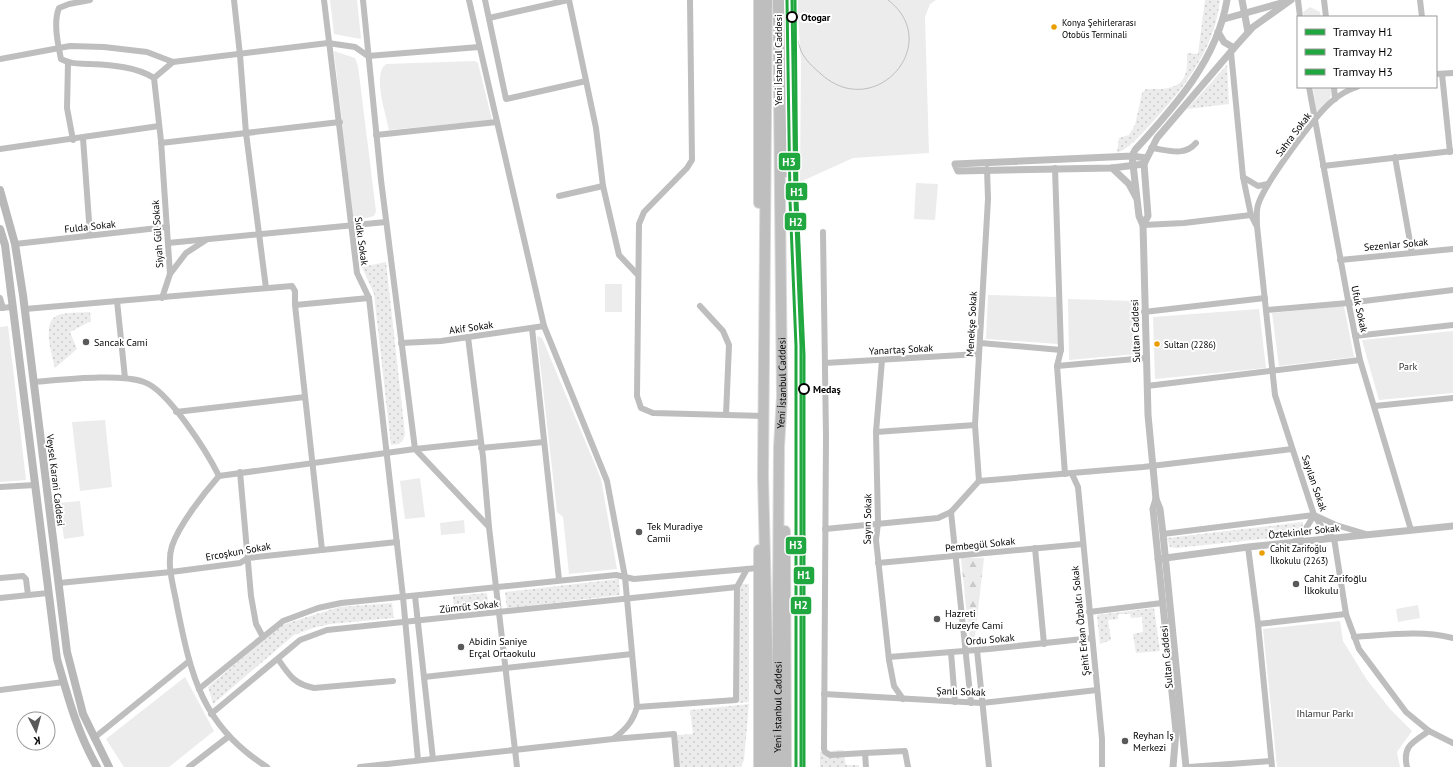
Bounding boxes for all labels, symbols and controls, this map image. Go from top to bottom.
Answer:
marker: Otogar [786,11,798,23]
place label: Otogar [801,11,831,24]
street label: Yeni İstanbul Caddesi [772,14,785,106]
legend [1297,16,1437,88]
place label: Konya Şehirlerarası Otobüs Terminali [1062,17,1136,40]
marker: Konya Şehirlerarası Otobüs Terminali [1049,22,1059,32]
text: Tramvay H1 [1333,24,1393,39]
text: Tramvay H2 [1333,44,1393,59]
text: Tramvay H3 [1333,64,1393,79]
street label: Sahra Sokak [1273,109,1314,159]
line badge: H3 [778,152,801,171]
text: H3 [782,155,796,169]
line badge: H1 [785,182,808,201]
text: H1 [790,185,804,199]
street label: Siyah Gül Sokak [149,199,166,268]
line badge: H2 [784,212,807,231]
text: H2 [789,215,803,229]
street label: Sıdkı Sokak [352,216,371,266]
street label: Fulda Sokak [64,217,117,236]
street label: Sezenlar Sokak [1363,235,1429,254]
street label: Ufuk Sokak [1348,285,1371,334]
street label: Menekşe Sokak [963,291,980,357]
street label: Sultan Caddesi [1128,299,1143,363]
street label: Akif Sokak [448,318,494,337]
place label: Sancak Cami [94,336,148,349]
marker: Sancak Cami [81,337,91,347]
street label: Yeni İstanbul Caddesi [774,337,789,429]
marker: Sultan (2286) [1152,339,1162,349]
place label: Sultan (2286) [1164,339,1216,351]
street label: Yanartaş Sokak [869,341,934,358]
park label: Park [1399,360,1417,373]
marker: Medaş [798,383,810,395]
place label: Medaş [813,383,841,396]
street label: Veysel Karani Caddesi [43,432,68,527]
street label: Sayılan Sokak [1299,453,1330,513]
street label: Sayın Sokak [861,493,874,545]
place label: Tek Muradiye Camii [647,520,703,545]
street label: Öztekinler Sokak [1268,521,1341,542]
marker: Tek Muradiye Camii [634,527,644,537]
street label: Pembegül Sokak [944,534,1016,555]
line badge: H3 [785,536,807,555]
text: H3 [789,538,803,552]
street label: Ercoşkun Sokak [204,539,272,564]
place label: Cahit Zarifoğlu İlkokulu (2263) [1270,543,1328,567]
marker: Cahit Zarifoğlu İlkokulu (2263) [1257,548,1267,558]
street label: Şehit Erkan Özbalcı Sokak [1068,565,1093,677]
line badge: H1 [793,566,815,585]
text: H1 [797,568,811,582]
place label: Cahit Zarifoğlu İlkokulu [1304,572,1367,597]
marker: Cahit Zarifoğlu İlkokulu [1291,579,1301,589]
line badge: H2 [790,596,812,615]
street label: Zümrüt Sokak [439,597,499,616]
text: H2 [794,598,808,612]
place label: Hazreti Huzeyfe Cami [945,607,1003,632]
marker: Hazreti Huzeyfe Cami [932,614,942,624]
street label: Sultan Caddesi [1157,625,1176,689]
street label: Ordu Sokak [965,631,1015,648]
place label: Abidin Saniye Erçal Ortaokulu [469,635,536,660]
marker: Abidin Saniye Erçal Ortaokulu [456,642,466,652]
street label: Yeni İstanbul Caddesi [771,661,785,753]
street label: Şanlı Sokak [936,684,986,699]
park label: Ihlamur Parkı [1297,707,1353,720]
north arrow [16,711,56,751]
place label: Reyhan İş Merkezi [1133,729,1174,754]
text: K [33,734,41,748]
marker: Reyhan İş Merkezi [1120,736,1130,746]

